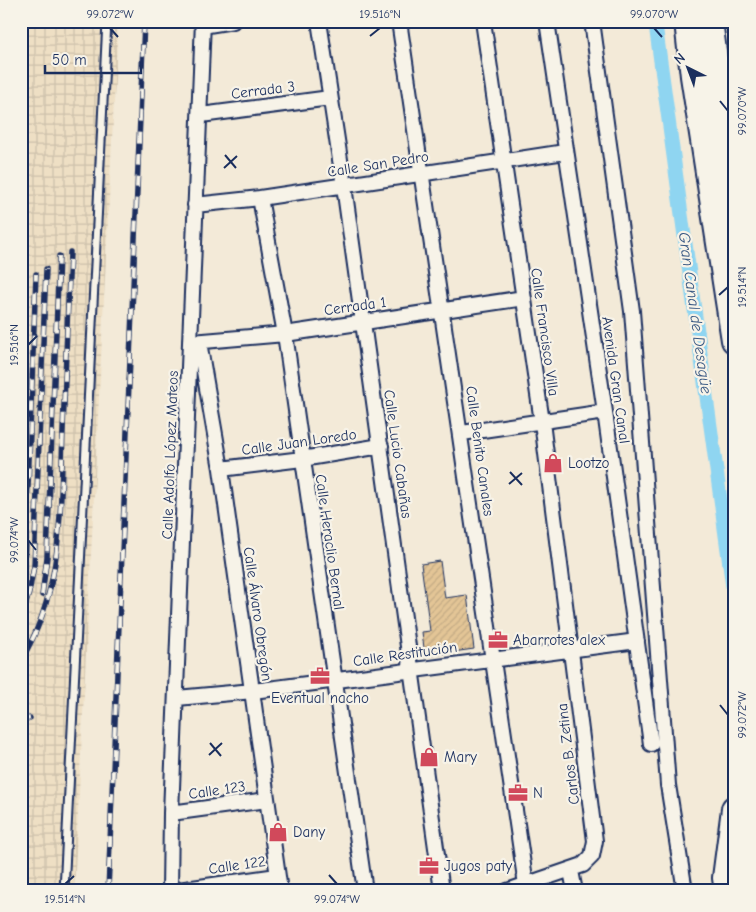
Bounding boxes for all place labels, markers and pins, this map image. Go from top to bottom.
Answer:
shop icon: Lootzo [542,452,564,474]
place label: Lootzo [568,454,609,472]
office icon: Abarrotes alex [487,629,509,651]
place label: Abarrotes alex [513,631,606,649]
office icon: Eventual nacho [309,665,331,687]
place label: Eventual nacho [271,689,369,707]
shop icon: Mary [418,746,440,768]
place label: Mary [444,748,477,766]
office icon: N [507,782,529,804]
place label: N [533,784,543,802]
shop icon: Dany [267,821,289,843]
place label: Dany [293,823,325,841]
office icon: Jugos paty [418,855,440,877]
place label: Jugos paty [444,857,513,875]

